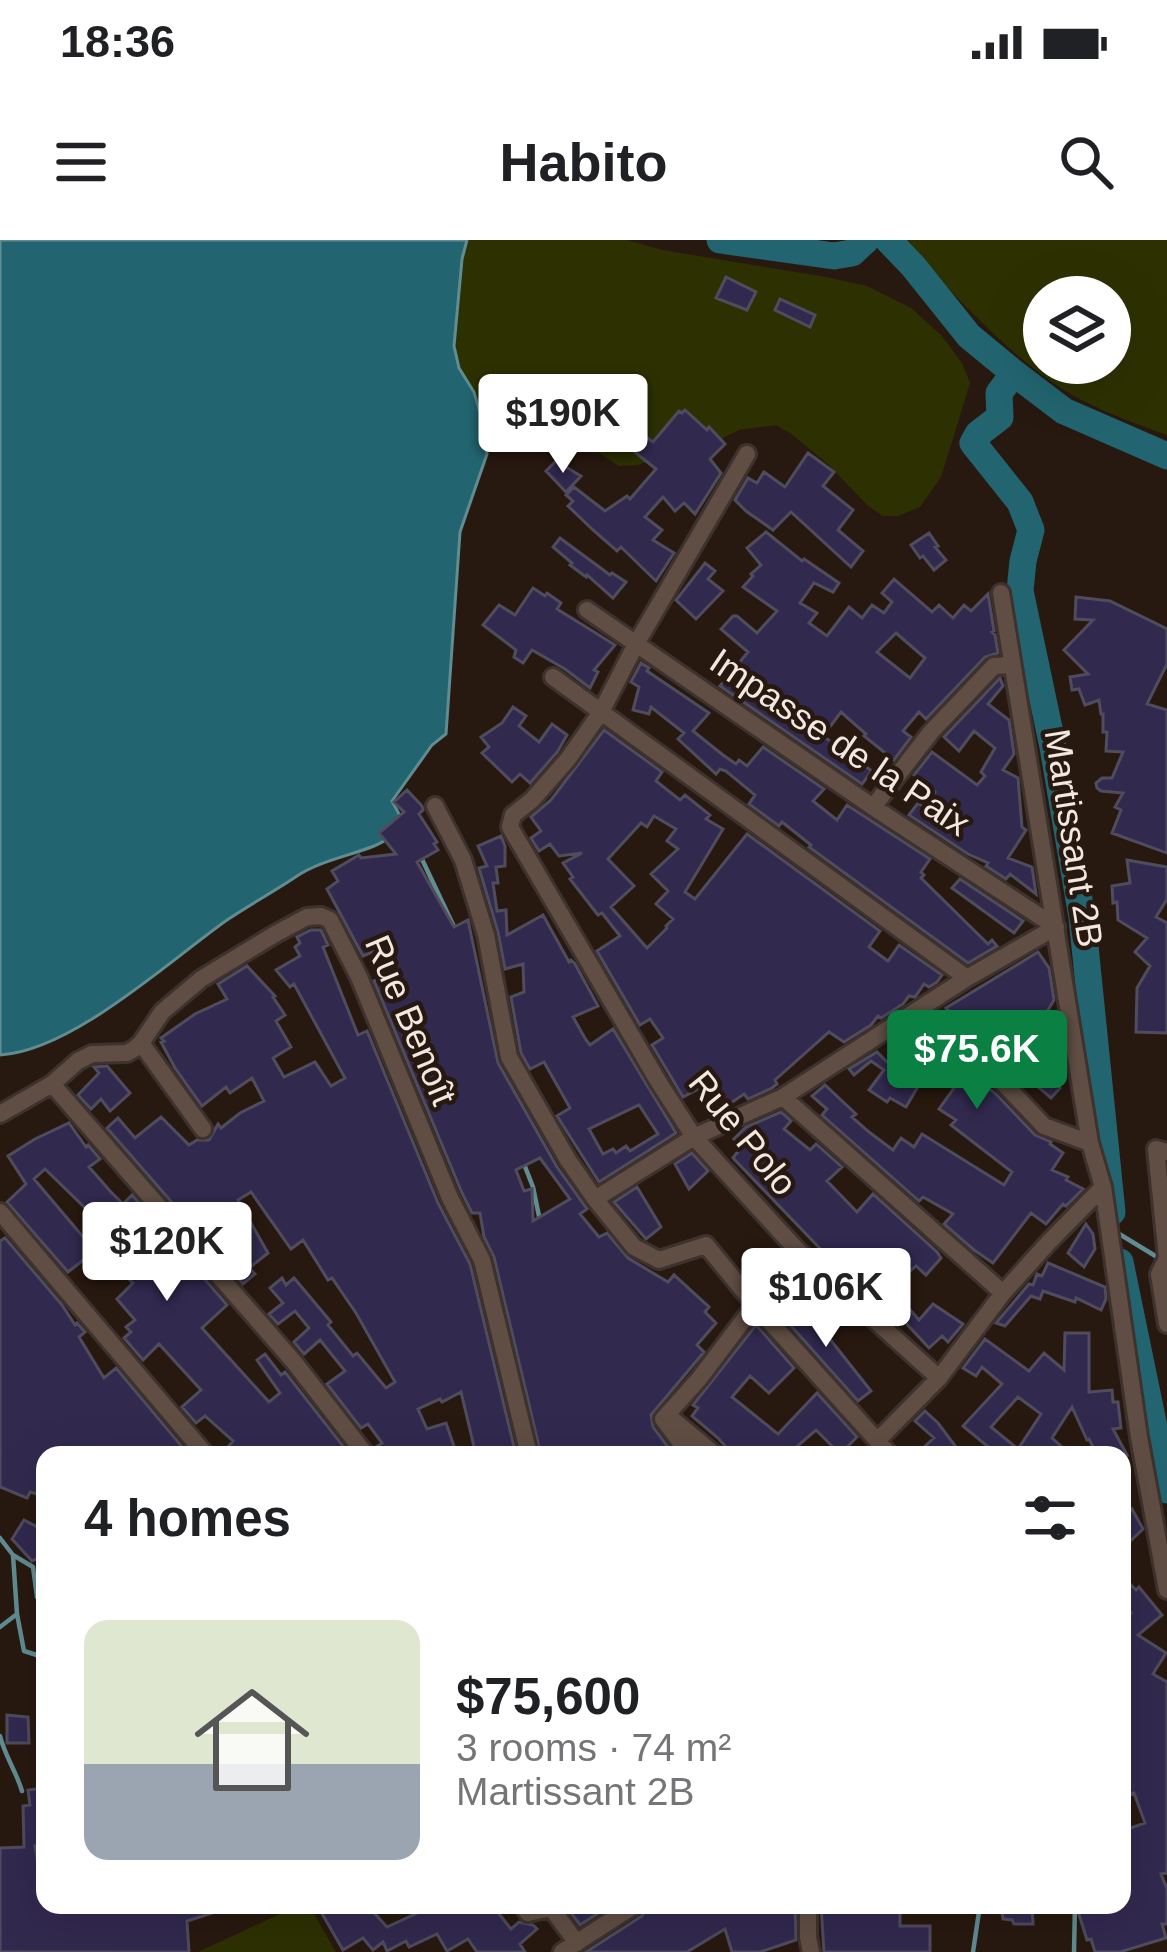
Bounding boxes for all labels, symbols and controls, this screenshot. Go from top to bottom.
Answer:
text: 18:36 [60,16,175,67]
icon: menu [48,129,114,195]
icon: search [1053,129,1119,195]
text: Habito [500,132,668,192]
map controls [1023,276,1131,384]
button: layers [1023,276,1131,384]
pin: $190K [479,374,647,476]
text: $190K [506,391,620,434]
street label: Impasse de la Paix [702,640,978,844]
street label: Martissant 2B [1037,726,1111,950]
street label: Rue Benoît [357,929,465,1111]
pin: $75.6K [879,1010,1075,1112]
text: $75.6K [914,1027,1040,1070]
street label: Rue Polo [680,1063,806,1203]
pin: $120K [83,1202,251,1304]
text: $120K [110,1219,224,1262]
pin: $106K [742,1248,910,1350]
text: $106K [769,1265,883,1308]
icon: filters [1017,1485,1083,1551]
text: 4 homes [84,1490,291,1547]
icon: home [180,1668,324,1812]
text: $75,600 [456,1668,640,1725]
text: 3 rooms · 74 m² [456,1726,731,1769]
text: Martissant 2B [456,1770,694,1813]

